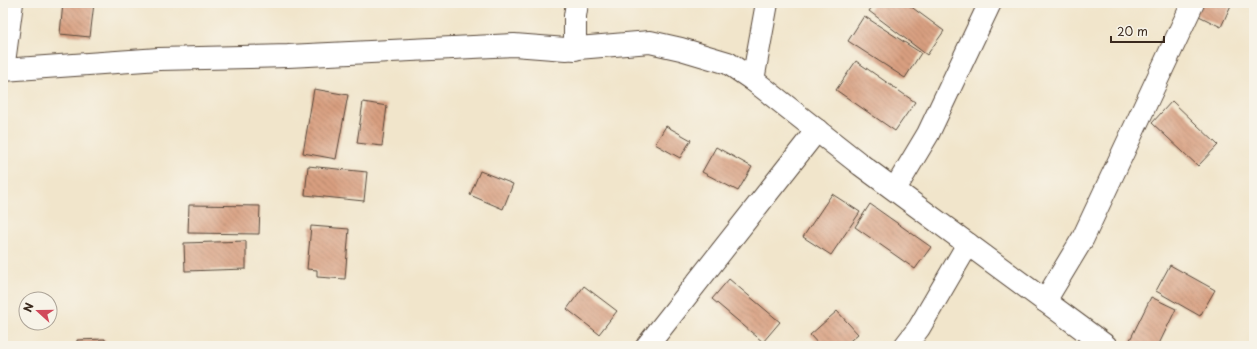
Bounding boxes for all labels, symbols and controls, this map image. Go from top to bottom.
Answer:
scale bar [1111,18,1164,44]
text: 20 m [1117,22,1148,40]
north arrow [18,291,58,331]
text: N [19,300,38,314]

